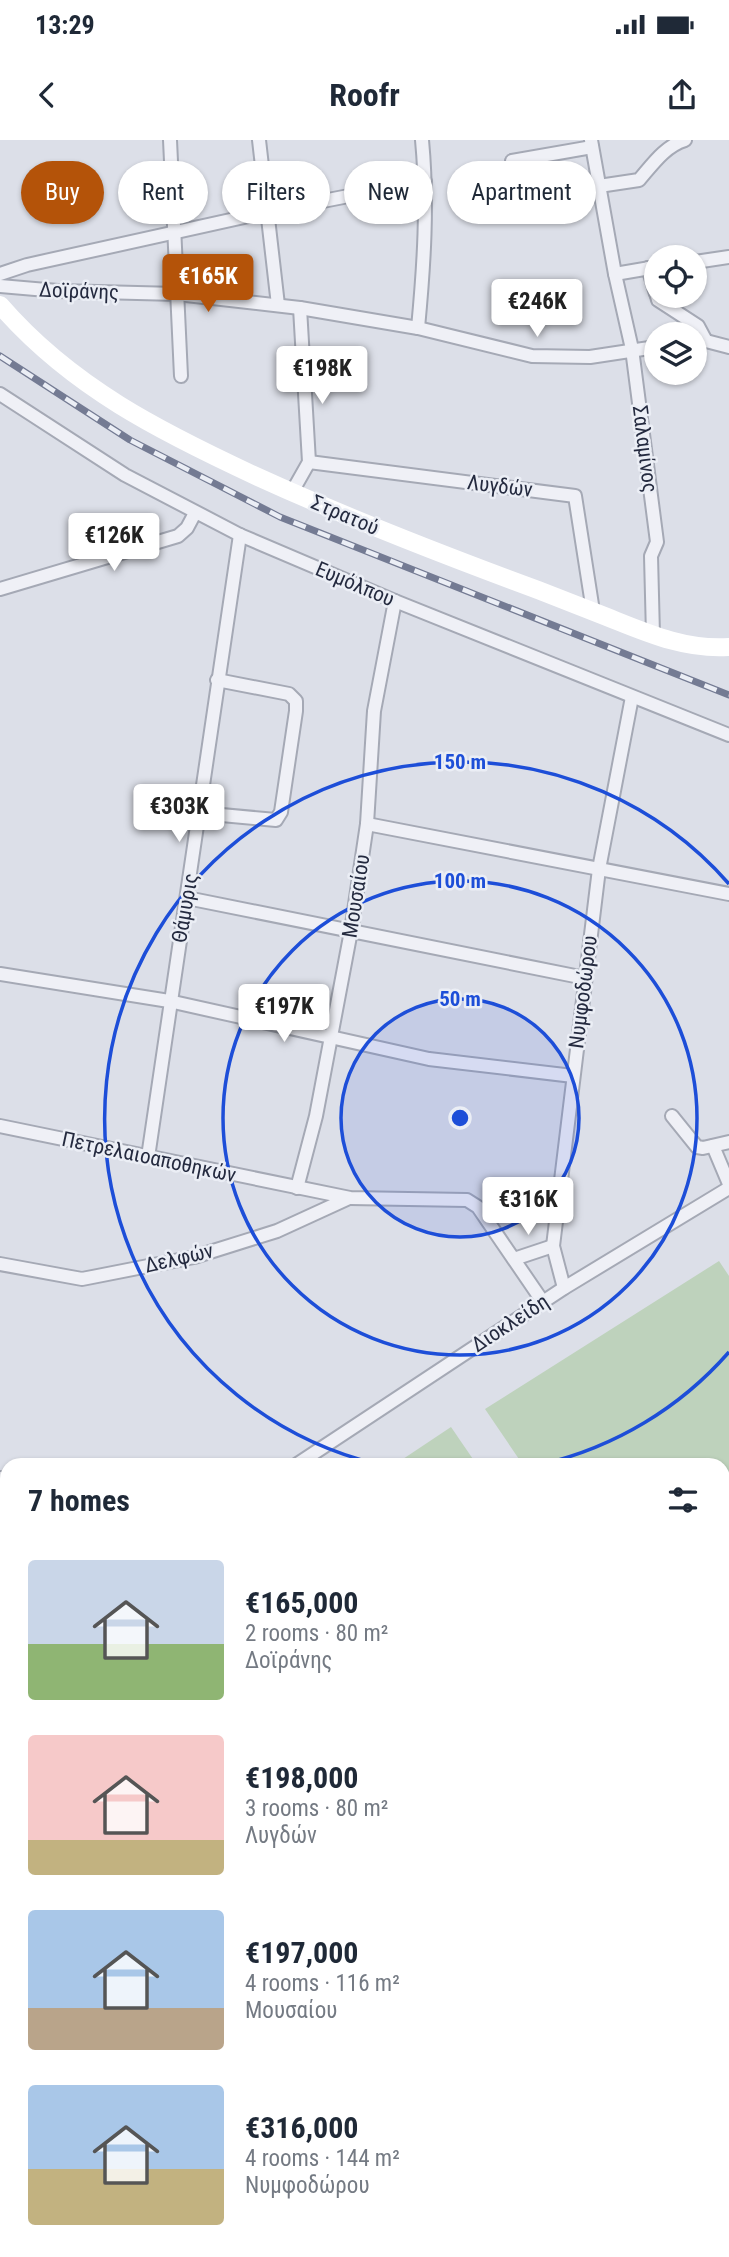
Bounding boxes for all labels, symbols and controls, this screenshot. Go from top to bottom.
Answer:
text: 13:29 [35,10,95,40]
icon: back [28,76,66,114]
text: Roofr [329,76,400,114]
icon: share [663,76,701,114]
chip: Buy [21,161,104,224]
chip: Rent [118,161,208,224]
chip: Filters [222,161,330,224]
chip: New [344,161,433,224]
chip: Apartment [447,161,596,224]
map controls [644,245,707,385]
button: locate [644,245,707,308]
pin: €165K [159,254,257,314]
text: €165K [178,263,238,290]
street label: Δοϊράνης [39,278,119,304]
pin: €246K [488,280,586,339]
text: €246K [507,288,567,315]
button: layers [644,322,707,385]
pin: €198K [273,346,371,406]
text: €198K [292,355,352,382]
street label: Σαλαμίνος [628,404,662,494]
street label: Λυγδών [466,470,534,502]
street label: Στρατού [308,490,382,540]
pin: €126K [65,514,163,573]
text: €126K [84,522,144,549]
street label: Ευμόλπου [312,557,398,611]
text: 150 m [434,750,486,774]
pin: €303K [130,784,228,844]
text: €303K [149,793,209,820]
street label: Μουσαίου [338,852,374,940]
text: 100 m [434,869,486,893]
street label: Θάμυρις [167,871,203,945]
street label: Νυμφοδώρου [564,934,602,1050]
pin: €197K [235,984,333,1044]
text: 50 m [439,987,481,1011]
text: €197K [254,993,314,1020]
centre of rings [448,1106,472,1130]
street label: Πετρελαιοαποθηκών [60,1127,238,1187]
pin: €316K [479,1178,577,1237]
text: €316K [498,1186,558,1213]
street label: Δελφών [142,1238,216,1278]
street label: Διοκλείδη [467,1289,553,1357]
icon: filters [664,1481,702,1519]
text: 7 homes [28,1483,130,1518]
text: €165,000 [245,1585,358,1620]
icon: home [84,1588,168,1672]
text: 2 rooms · 80 m² [245,1620,388,1647]
text: Δοϊράνης [245,1647,332,1674]
text: €198,000 [245,1760,358,1795]
icon: home [84,1763,168,1847]
text: 3 rooms · 80 m² [245,1795,388,1822]
text: Λυγδών [245,1822,317,1849]
text: €197,000 [245,1935,358,1970]
icon: home [84,1938,168,2022]
text: 4 rooms · 116 m² [245,1970,400,1997]
text: Μουσαίου [245,1997,337,2024]
text: €316,000 [245,2110,358,2145]
icon: home [84,2113,168,2197]
text: 4 rooms · 144 m² [245,2145,400,2172]
text: Νυμφοδώρου [245,2172,369,2199]

